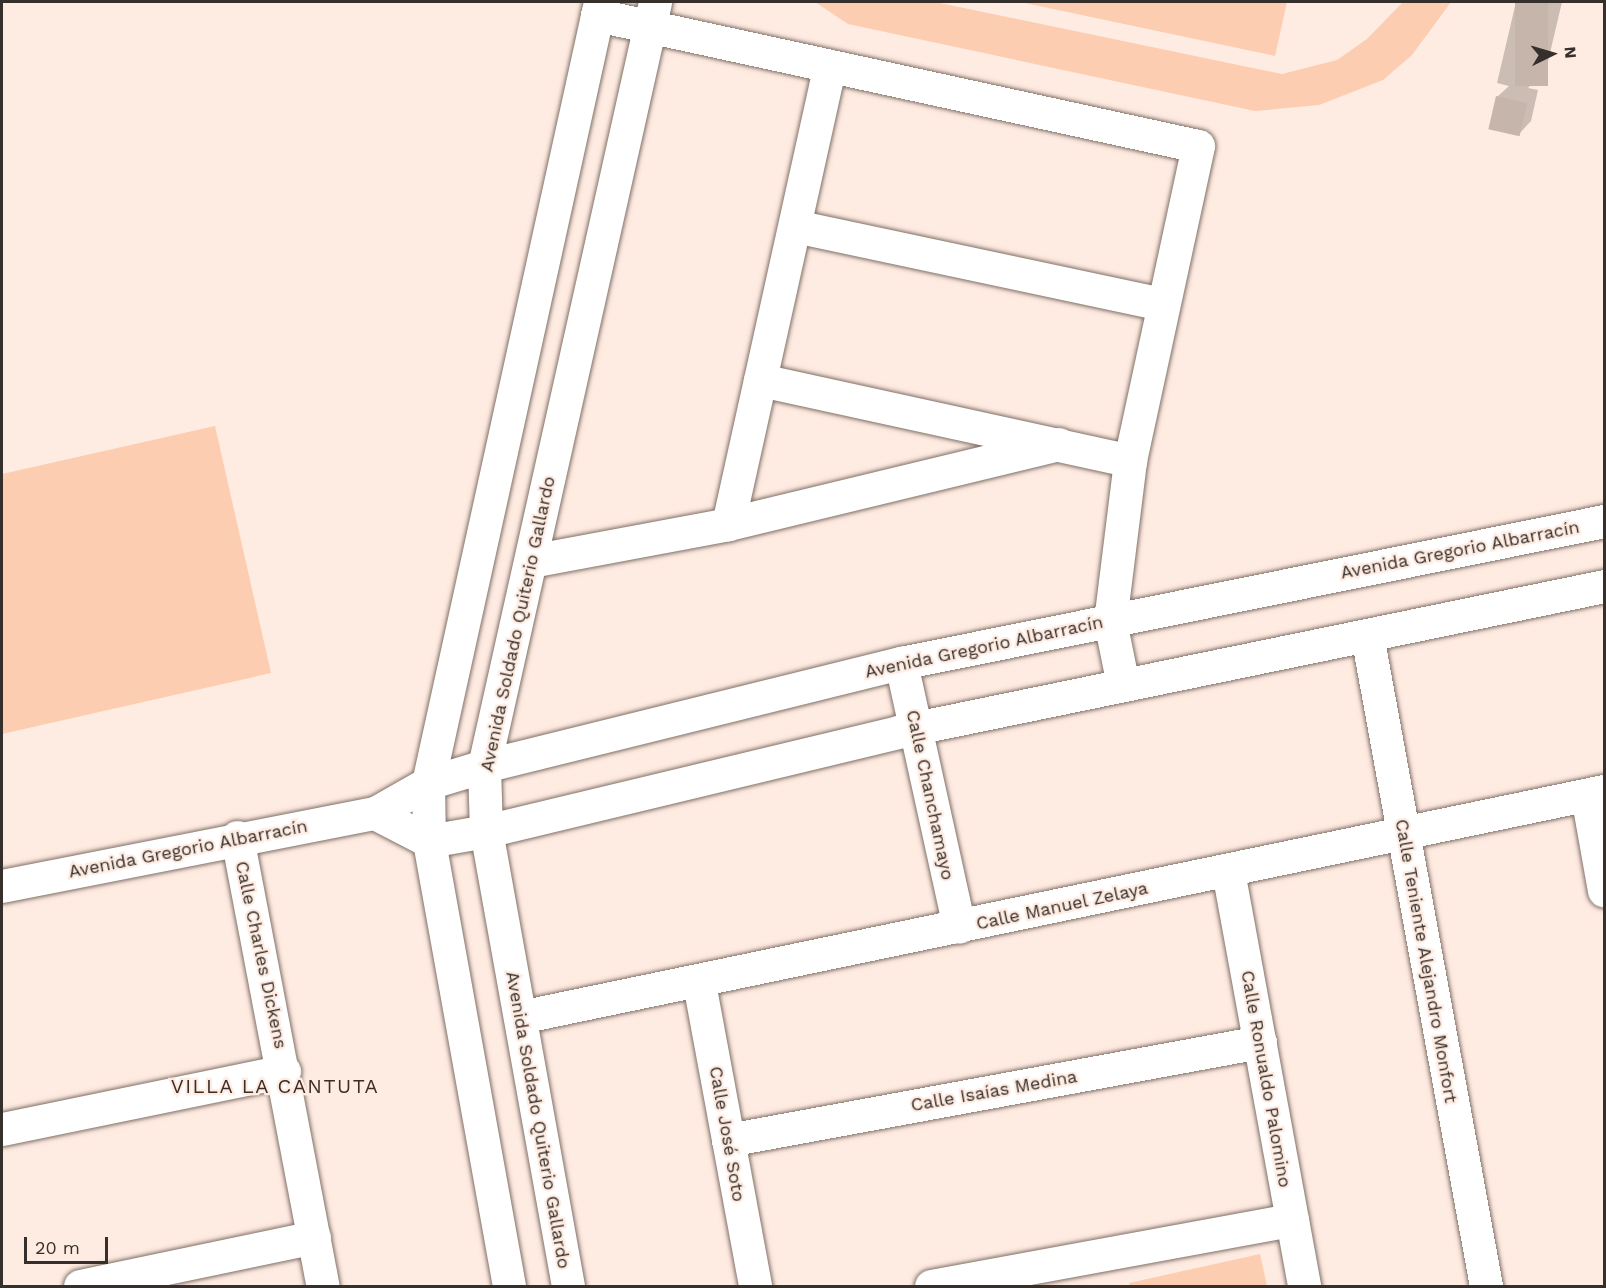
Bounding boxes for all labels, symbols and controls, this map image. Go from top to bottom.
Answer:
north arrow [1522,24,1582,84]
text: N [1560,46,1580,59]
street label: Avenida Soldado Quiterio Gallardo [476,474,560,774]
street label: Avenida Gregorio Albarracín [1338,516,1582,584]
street label: Avenida Gregorio Albarracín [862,611,1106,683]
street label: Calle Chanchamayo [901,708,959,882]
street label: Avenida Gregorio Albarracín [66,815,310,883]
street label: Calle Teniente Alejandro Monfort [1390,817,1462,1105]
street label: Calle Charles Dickens [231,859,291,1051]
street label: Calle Manuel Zelaya [974,877,1150,935]
street label: Avenida Soldado Quiterio Gallardo [501,969,575,1271]
street label: Calle Ronualdo Palomino [1236,969,1296,1189]
street label: Calle José Soto [704,1064,750,1204]
street label: Calle Isaías Medina [909,1066,1079,1116]
district label: VILLA LA CANTUTA [170,1074,380,1098]
scale bar [27,1225,111,1263]
text: 20 m [35,1237,80,1258]

